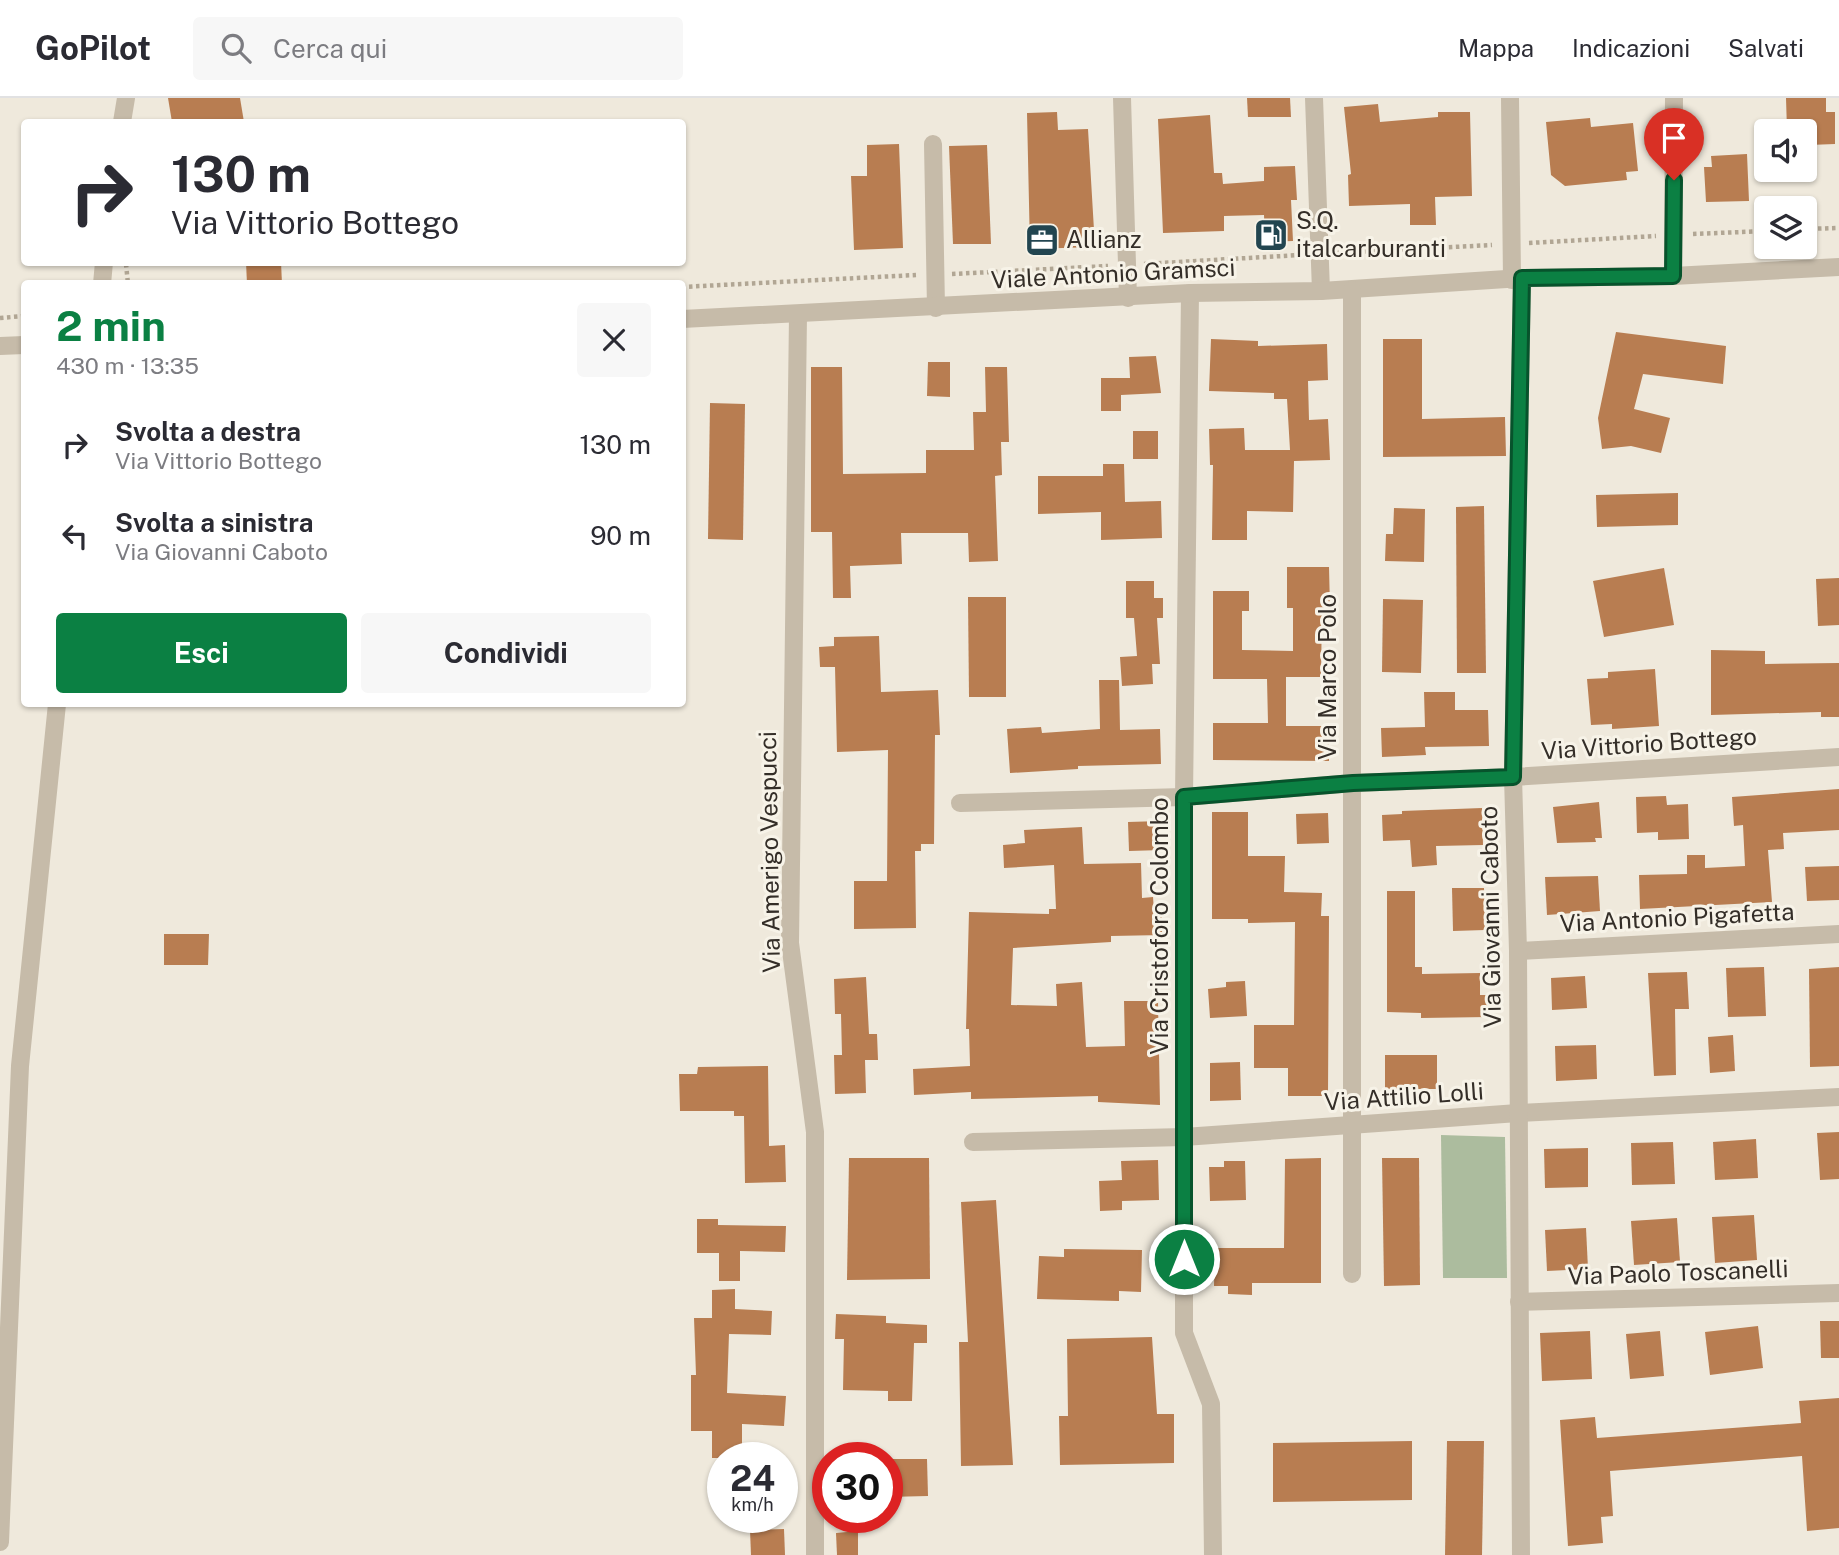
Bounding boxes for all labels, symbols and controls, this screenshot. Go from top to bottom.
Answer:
search box [193,17,683,80]
text: GoPilot [35,29,151,67]
icon: search [217,29,255,67]
text: Cerca qui [273,33,387,64]
text: Mappa [1458,34,1534,62]
text: Indicazioni [1572,34,1690,62]
text: Salvati [1728,34,1804,62]
pin [1644,108,1704,180]
icon: arrive [1655,119,1693,157]
map controls [1754,119,1817,259]
button: sound [1754,119,1817,182]
text: 130 m [171,145,311,203]
icon: right [56,147,147,238]
button: layers [1754,196,1817,259]
text: Via Vittorio Bottego [171,204,459,241]
place label: S.Q. italcarburanti [1296,206,1446,262]
fuel station icon: S.Q. italcarburanti [1252,216,1290,254]
office icon: Allianz [1023,221,1061,259]
place label: Allianz [1066,225,1142,253]
street label: Viale Antonio Gramsci [990,253,1236,293]
text: 2 min [56,301,166,350]
button: close [577,303,651,377]
text: 430 m · 13:35 [56,352,199,379]
text: Svolta a destra [115,416,301,447]
icon: right [56,426,94,464]
text: 130 m [579,429,651,460]
text: Via Vittorio Bottego [115,447,322,474]
text: Svolta a sinistra [115,507,313,538]
icon: left [56,517,94,555]
text: 90 m [590,520,651,551]
text: Via Giovanni Caboto [115,538,328,565]
street label: Via Marco Polo [1313,594,1341,760]
button: Esci [56,613,347,693]
button: Condividi [361,613,651,693]
street label: Via Vittorio Bottego [1540,722,1758,765]
street label: Via Amerigo Vespucci [753,731,785,973]
street label: Via Cristoforo Colombo [1145,797,1173,1055]
street label: Via Giovanni Caboto [1474,806,1506,1028]
street label: Via Antonio Pigafetta [1559,897,1795,937]
street label: Via Attilio Lolli [1323,1076,1485,1116]
position arrow [1147,1222,1221,1296]
street label: Via Paolo Toscanelli [1567,1254,1789,1290]
speed limit sign: 30 [812,1442,903,1533]
text: 24 [730,1458,775,1499]
text: km/h [731,1494,774,1515]

